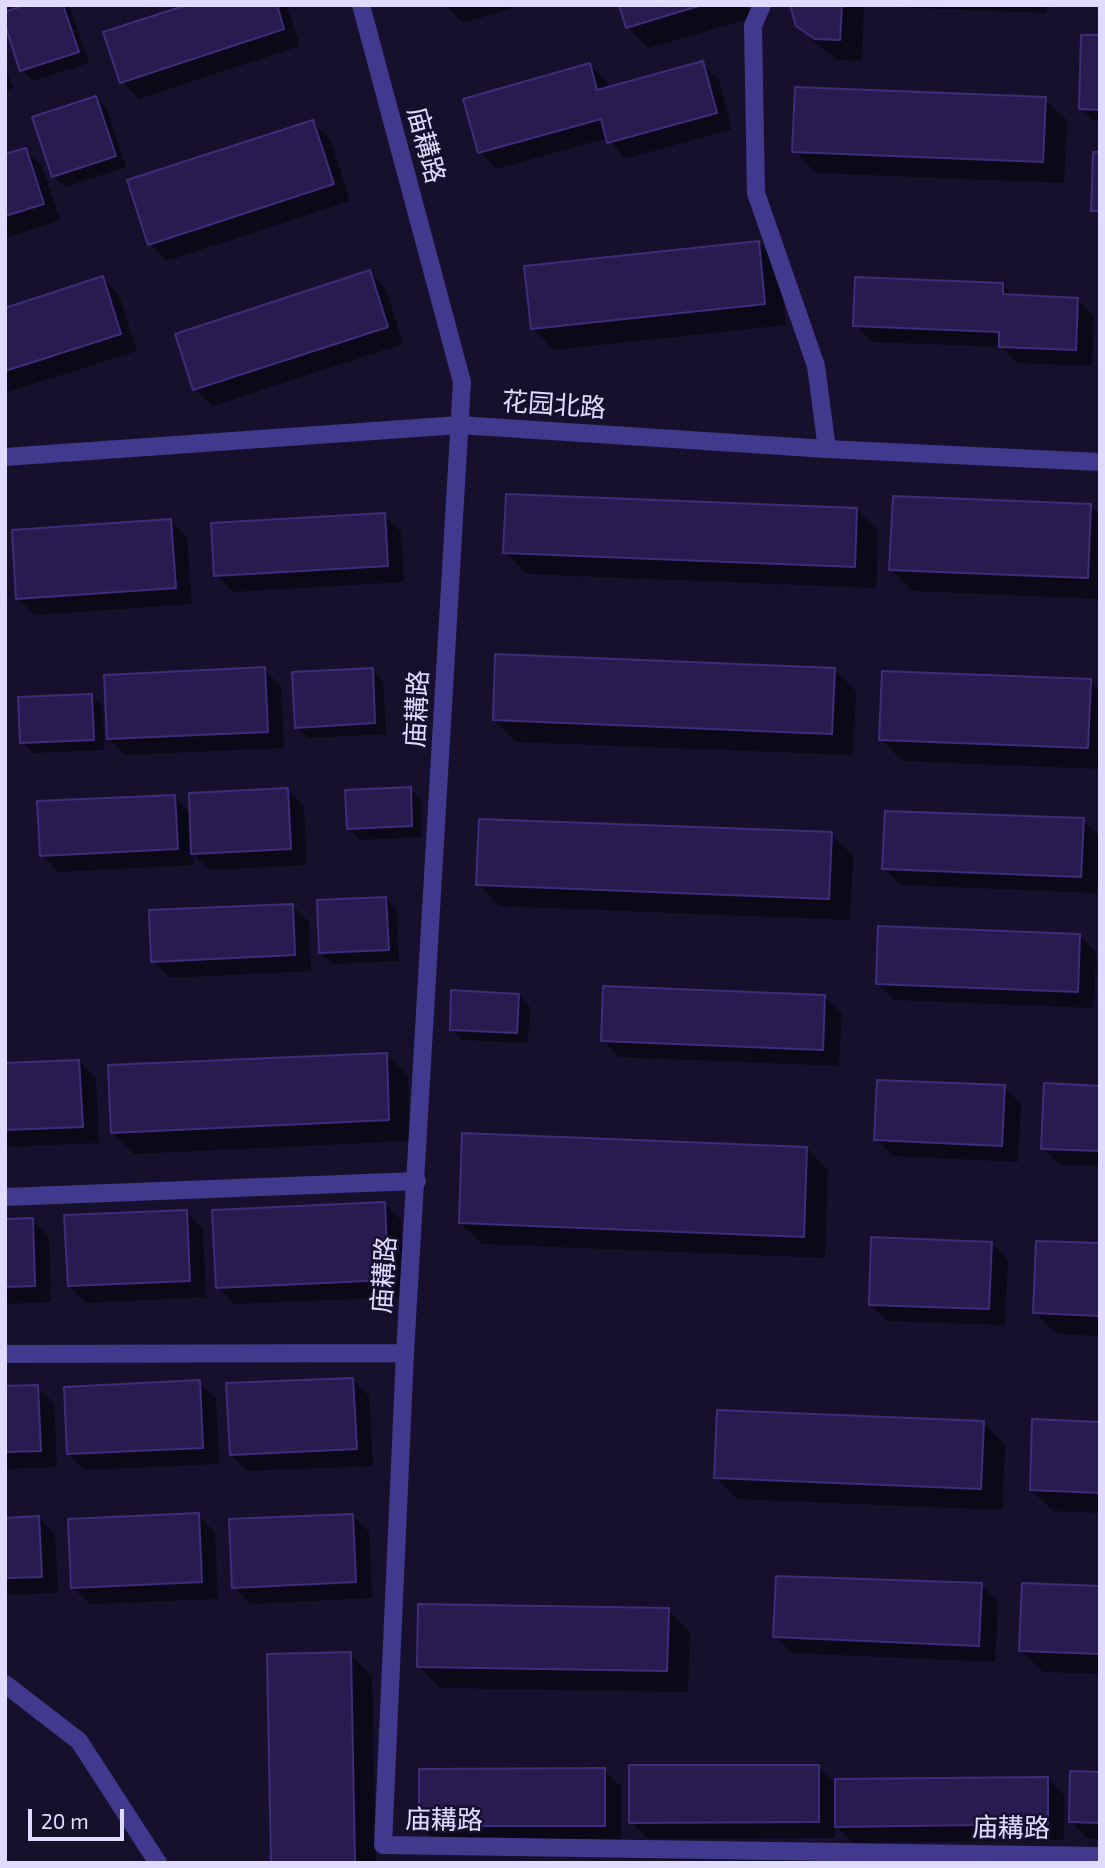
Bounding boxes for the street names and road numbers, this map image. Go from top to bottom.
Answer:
street label: 庙耩路 [401,103,451,187]
street label: 花园北路 [501,386,607,424]
street label: 庙耩路 [399,669,435,749]
street label: 庙耩路 [366,1235,402,1315]
street label: 庙耩路 [405,1804,483,1836]
street label: 庙耩路 [972,1812,1050,1844]

